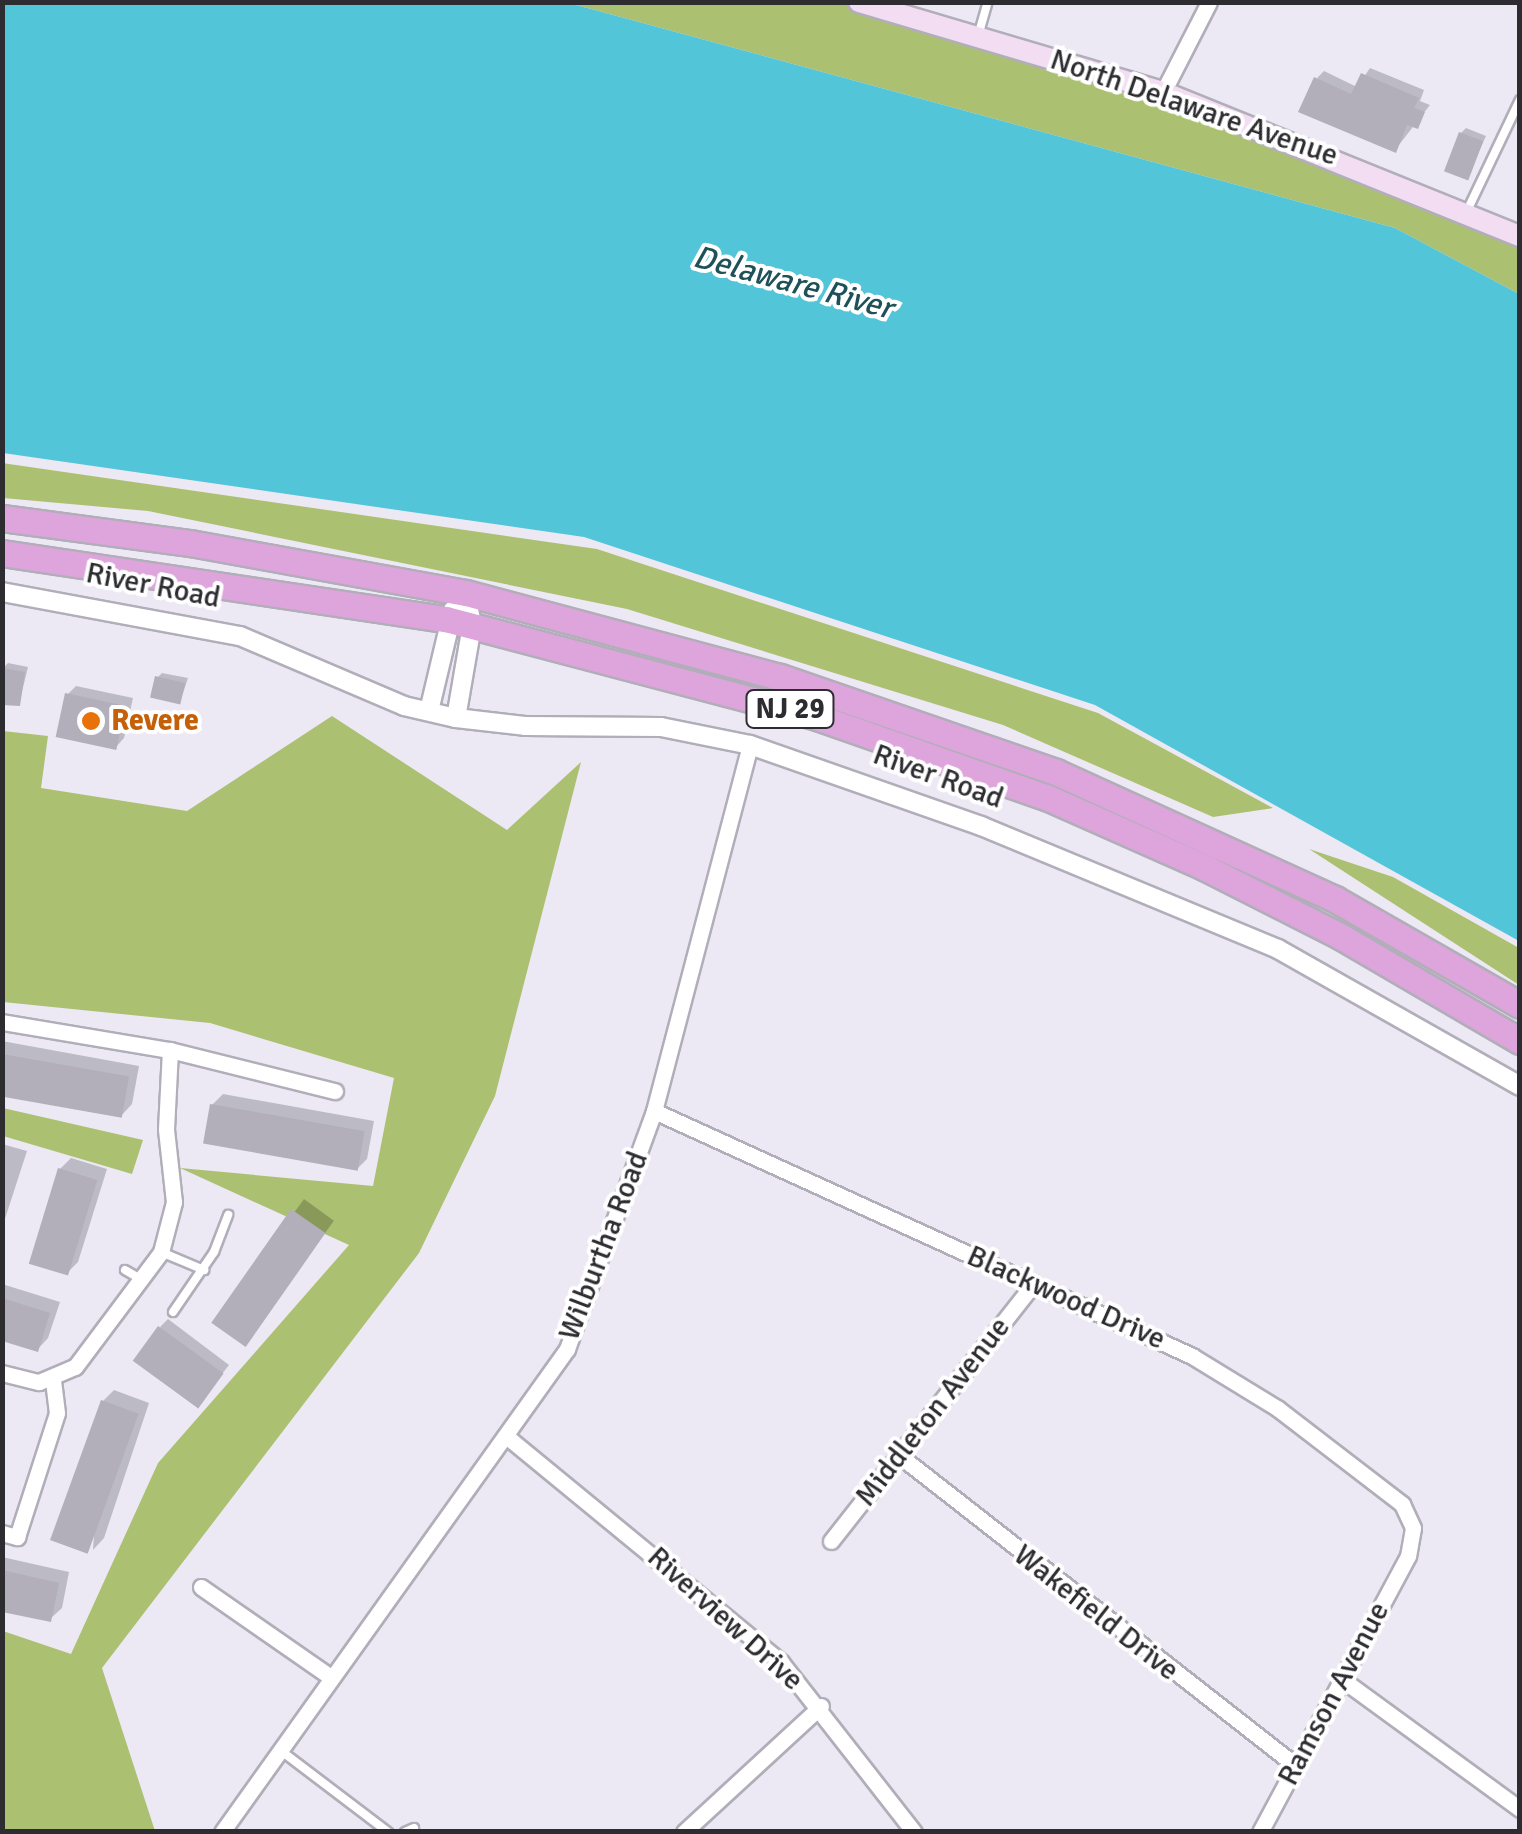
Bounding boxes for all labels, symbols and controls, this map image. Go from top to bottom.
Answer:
street label: North Delaware Avenue [1045,42,1343,174]
water label: Delaware River [689,238,897,328]
street label: River Road [83,555,223,617]
road number: NJ 29 [745,686,835,732]
place label: Revere [111,703,199,739]
marker: Revere [80,710,102,732]
street label: River Road [868,737,1008,817]
street label: Wilburtha Road [552,1147,656,1345]
street label: Blackwood Drive [961,1238,1171,1358]
street label: Middleton Avenue [848,1310,1018,1514]
street label: Wakefield Drive [1006,1537,1186,1689]
street label: Riverview Drive [640,1540,810,1698]
street label: Ramson Avenue [1271,1596,1397,1792]

